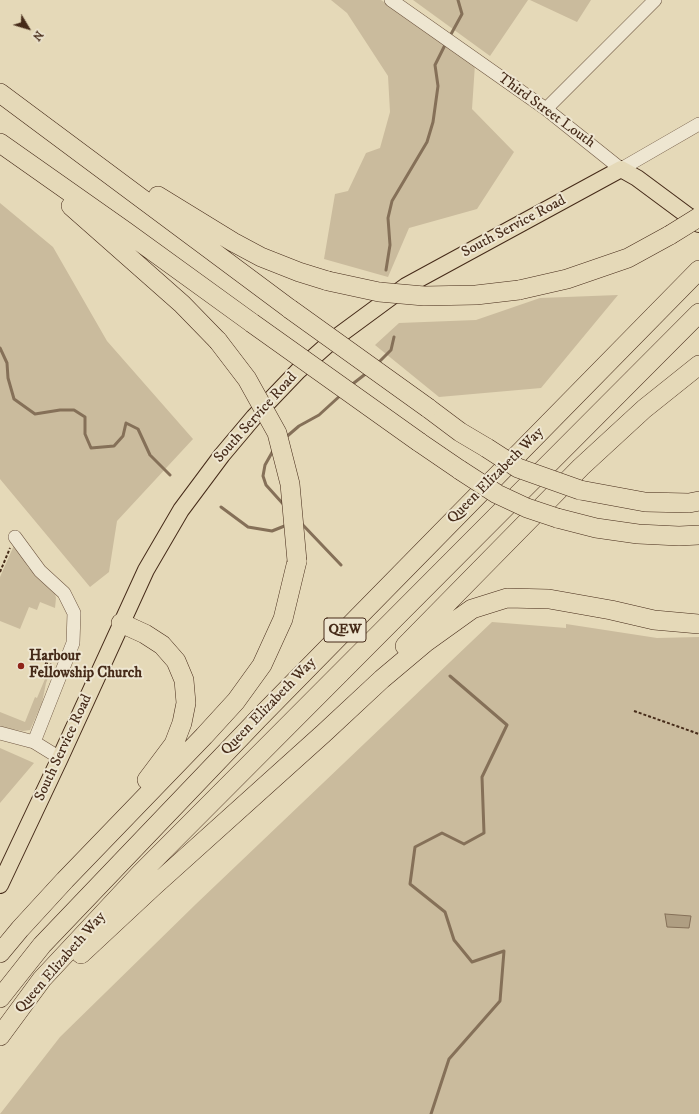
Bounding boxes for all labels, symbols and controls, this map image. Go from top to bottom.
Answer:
north arrow [8,8,48,48]
text: N [29,28,46,43]
street label: Third Street Louth [494,70,598,152]
street label: South Service Road [459,192,569,262]
street label: South Service Road [211,369,301,467]
street label: Queen Elizabeth Way [444,424,548,528]
road number: QEW [324,618,366,642]
place label: Harbour Fellowship Church [29,648,142,683]
street label: Queen Elizabeth Way [218,654,320,760]
marker: Harbour Fellowship Church [16,661,26,671]
street label: South Service Road [31,692,97,804]
street label: Queen Elizabeth Way [12,908,110,1018]

